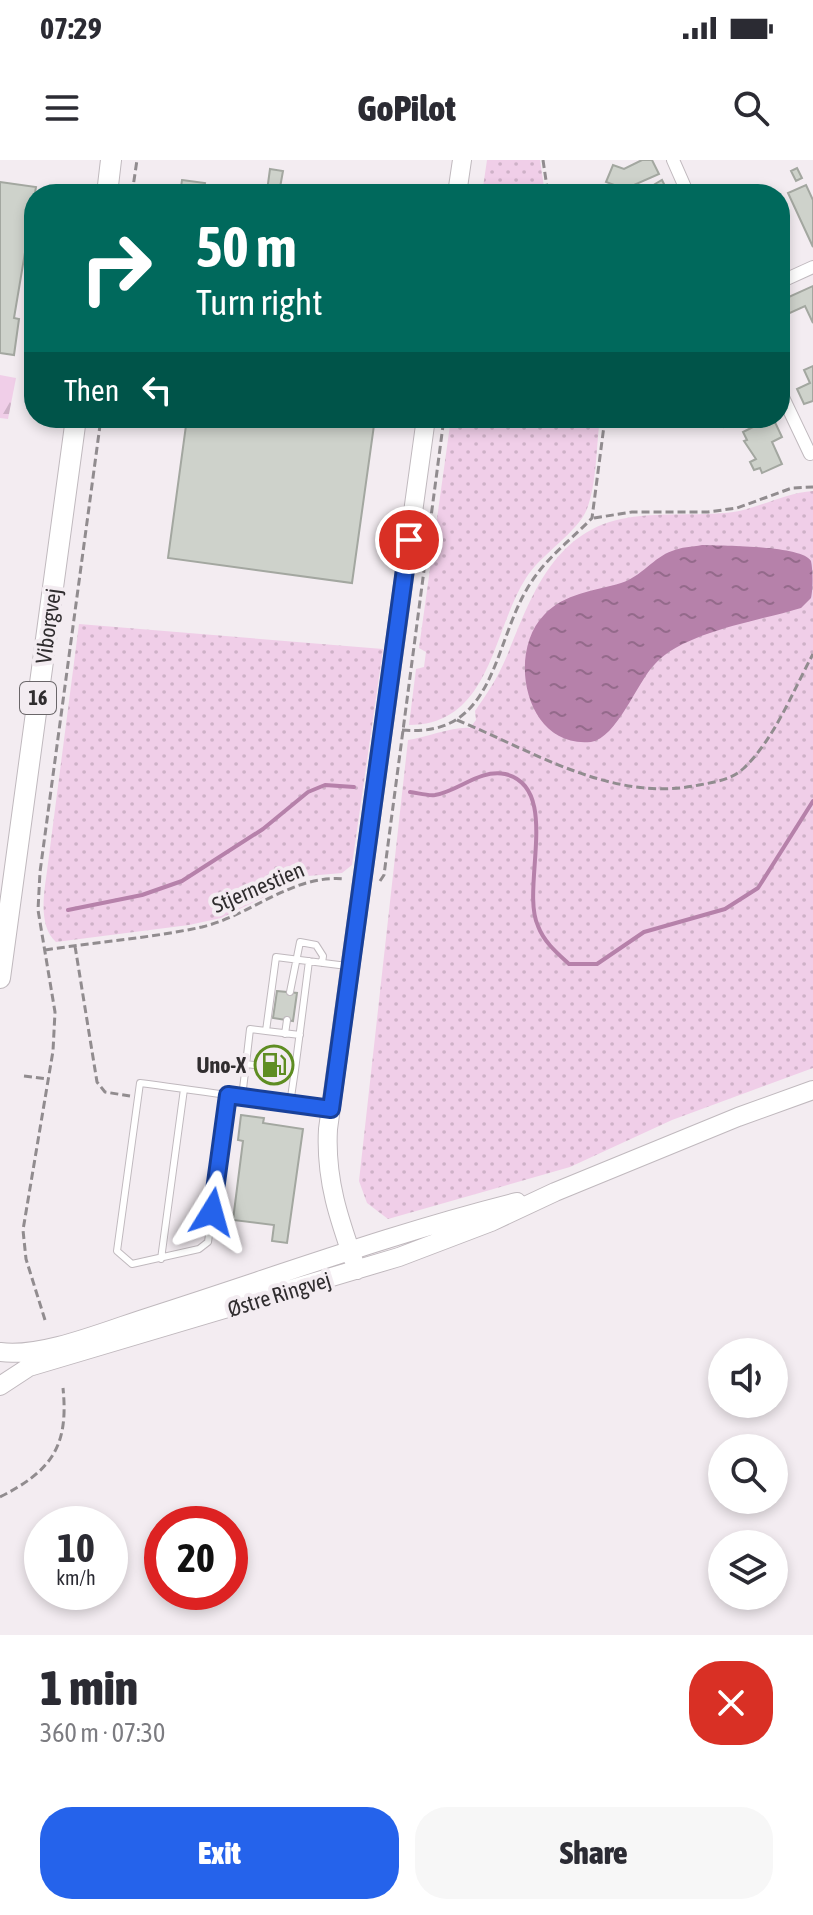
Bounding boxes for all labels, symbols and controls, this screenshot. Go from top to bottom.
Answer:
text: 07:29 [40,11,102,45]
icon: menu [40,86,84,130]
icon: search [729,86,773,130]
text: GoPilot [357,87,456,129]
text: 50 m [196,215,297,279]
icon: right [64,216,168,320]
text: Turn right [196,281,323,323]
icon: left [135,368,179,412]
text: Then [64,373,119,407]
pin [375,506,443,574]
icon: arrive [387,518,431,562]
street label: Viborgvej [30,587,66,665]
road number: 16 [20,682,56,714]
street label: Stjernestien [208,856,308,918]
fuel station icon: Uno-X [253,1044,295,1086]
place label: Uno-X [197,1052,247,1078]
position arrow [170,1170,254,1254]
street label: Østre Ringvej [224,1266,334,1322]
map controls [708,1338,788,1610]
button: sound [708,1338,788,1418]
button: search [708,1434,788,1514]
speed limit sign: 20 [144,1506,248,1610]
text: 10 [57,1525,95,1570]
button: layers [708,1530,788,1610]
text: km/h [56,1566,96,1589]
text: 1 min [40,1660,138,1715]
button: close [689,1661,773,1745]
text: 360 m · 07:30 [40,1718,165,1748]
button: Exit [40,1807,399,1899]
button: Share [415,1807,773,1899]

